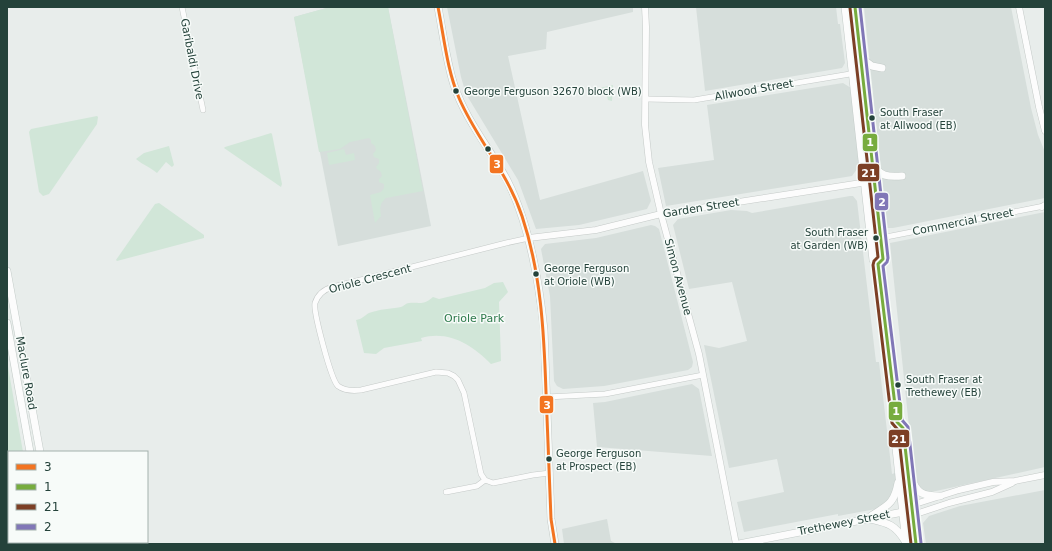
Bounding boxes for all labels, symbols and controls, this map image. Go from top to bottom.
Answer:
street label: Garibaldi Drive [178,17,206,101]
street label: Allwood Street [713,77,795,103]
marker: George Ferguson 32670 block (WB) [451,86,461,96]
place label: George Ferguson 32670 block (WB) [464,86,642,97]
place label: South Fraser at Allwood (EB) [880,107,957,131]
marker: South Fraser at Allwood (EB) [867,113,877,123]
line badge: 1 [862,133,878,152]
text: 1 [866,136,874,149]
unlabelled marker [483,144,493,154]
line badge: 3 [489,154,504,174]
text: 3 [493,158,501,171]
line badge: 21 [857,163,880,182]
text: 21 [861,167,877,180]
line badge: 2 [874,192,889,211]
street label: Garden Street [662,195,741,220]
text: 2 [878,196,886,209]
street label: Commercial Street [911,206,1015,238]
place label: South Fraser at Garden (WB) [790,227,869,251]
marker: South Fraser at Garden (WB) [871,233,881,243]
street label: Simon Avenue [662,237,695,317]
street label: Oriole Crescent [327,262,413,296]
place label: George Ferguson at Oriole (WB) [544,263,629,287]
marker: George Ferguson at Oriole (WB) [531,269,541,279]
park label: Oriole Park [444,312,505,325]
street label: Maclure Road [13,335,39,411]
place label: South Fraser at Trethewey (EB) [905,374,982,398]
marker: South Fraser at Trethewey (EB) [893,380,903,390]
line badge: 3 [539,395,554,414]
text: 3 [543,399,551,412]
line badge: 1 [888,401,903,421]
text: 1 [892,405,900,418]
line badge: 21 [888,429,910,448]
text: 21 [891,433,907,446]
place label: George Ferguson at Prospect (EB) [556,448,641,472]
legend [8,451,148,543]
marker: George Ferguson at Prospect (EB) [544,454,554,464]
text: 3 [44,460,52,474]
text: 1 [44,480,52,494]
text: 21 [44,500,59,514]
street label: Trethewey Street [796,508,892,538]
text: 2 [44,520,52,534]

